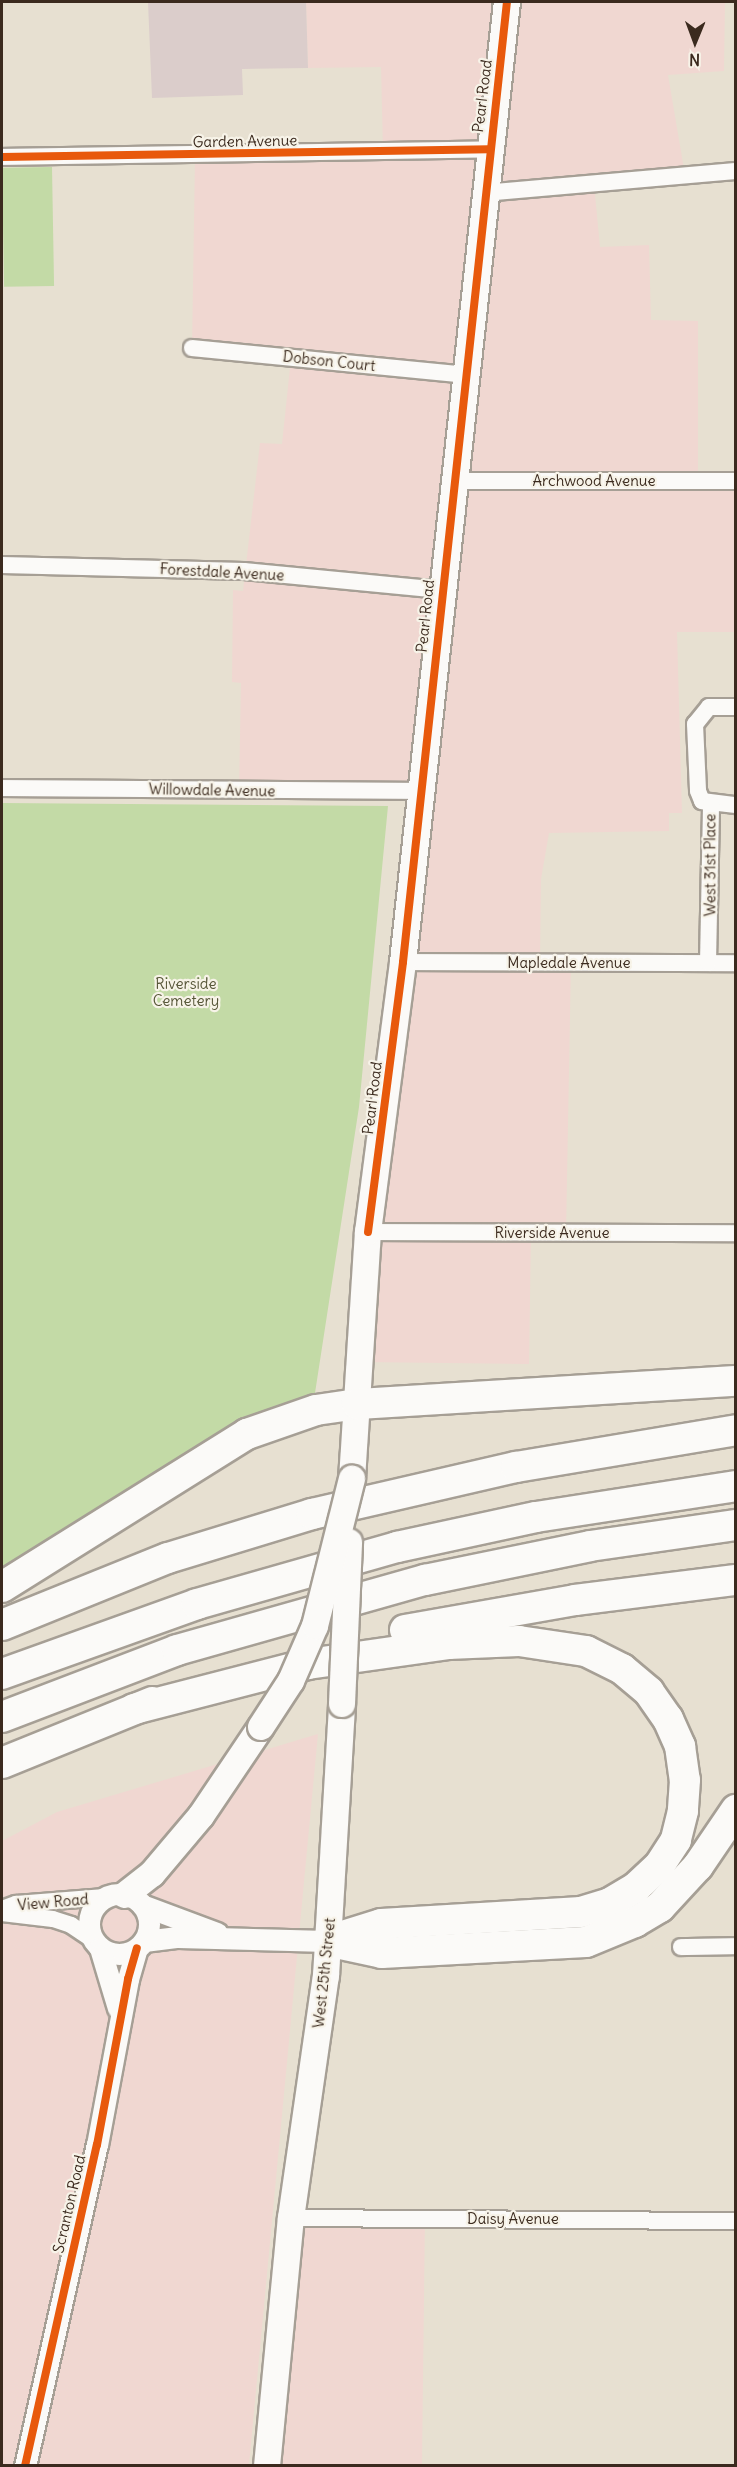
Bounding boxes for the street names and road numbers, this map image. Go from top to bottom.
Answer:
street label: Pearl Road [469,59,495,133]
street label: Garden Avenue [192,131,298,151]
street label: Dobson Court [282,347,376,375]
street label: Archwood Avenue [532,472,656,490]
street label: Forestdale Avenue [159,560,285,584]
street label: Pearl Road [412,579,438,653]
street label: Willowdale Avenue [149,780,275,800]
street label: West 31st Place [701,814,719,916]
street label: Mapledale Avenue [507,954,631,972]
street label: Pearl Road [359,1061,385,1135]
street label: Riverside Avenue [494,1224,610,1242]
street label: View Road [17,1890,89,1914]
street label: West 25th Street [309,1917,339,2029]
street label: Scranton Road [49,2153,89,2255]
street label: Daisy Avenue [467,2210,559,2228]

